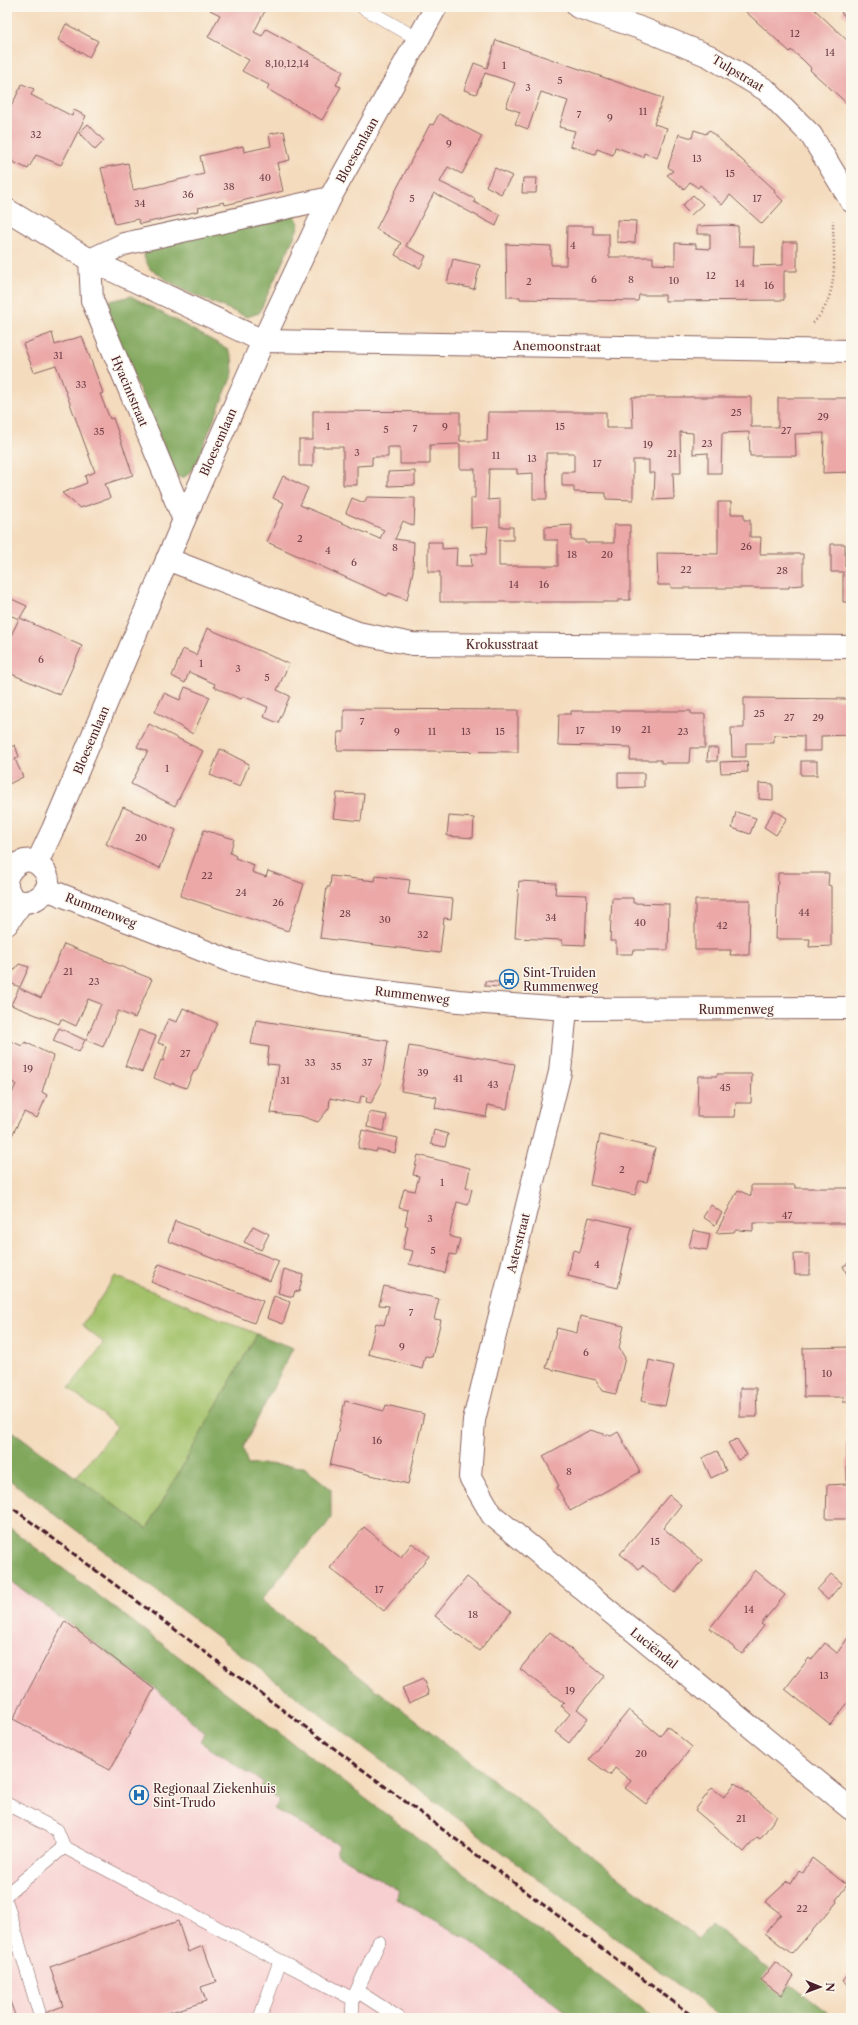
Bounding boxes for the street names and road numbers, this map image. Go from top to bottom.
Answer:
street label: Tulpstraat [709,52,767,95]
street label: Bloesemlaan [333,114,381,185]
street label: Anemoonstraat [512,338,602,354]
street label: Hyacintstraat [108,353,152,429]
street label: Bloesemlaan [196,405,240,478]
street label: Krokusstraat [466,637,539,652]
street label: Bloesemlaan [70,703,112,776]
street label: Rummenweg [63,890,139,931]
street label: Rummenweg [374,983,451,1007]
street label: Rummenweg [698,1002,774,1017]
street label: Asterstraat [503,1211,533,1276]
street label: Luciëndal [627,1624,681,1672]

